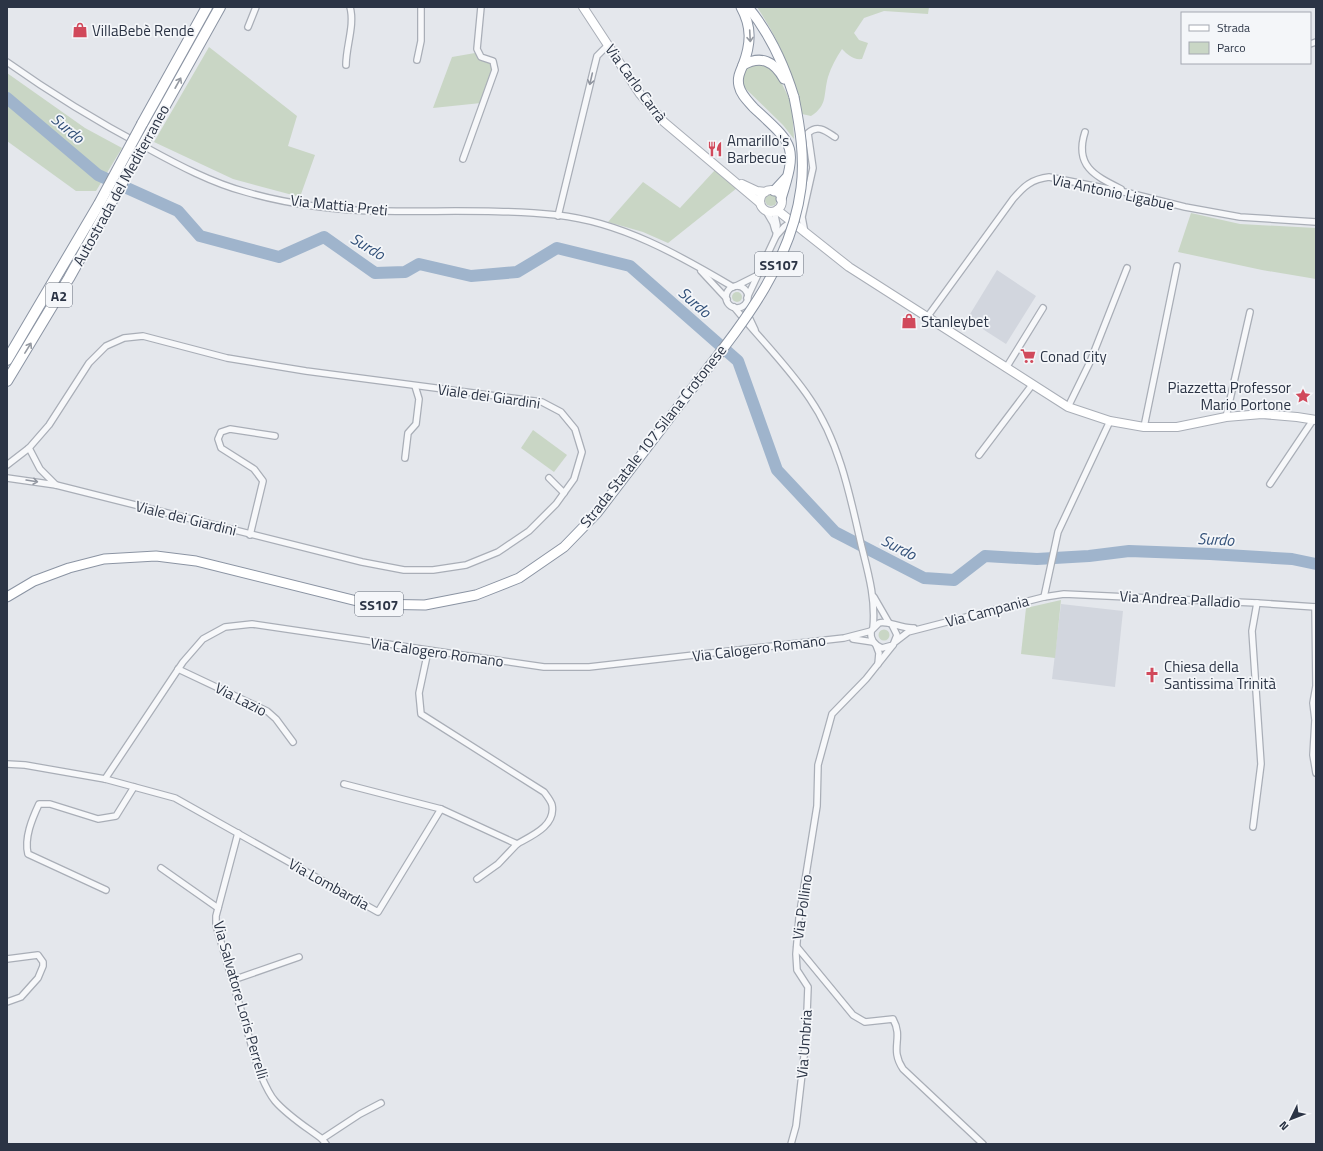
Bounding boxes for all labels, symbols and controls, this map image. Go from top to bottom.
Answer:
legend [1181,12,1311,64]
text: Strada [1217,18,1250,37]
place label: VillaBebè Rende [92,19,194,42]
shop icon: VillaBebè Rende [71,21,89,39]
one-way arrow [746,29,753,42]
text: Parco [1217,38,1246,57]
street label: Via Carlo Carrà [600,39,673,127]
one-way arrow [587,72,594,85]
one-way arrow [175,77,182,89]
street label: Autostrada del Mediterraneo [67,100,175,270]
water label: Surdo [46,107,91,150]
place label: Amarillo's Barbecue [727,129,789,169]
restaurant icon: Amarillo's Barbecue [706,140,724,158]
street label: Via Antonio Ligabue [1050,168,1176,216]
street label: Via Mattia Preti [289,188,389,222]
water label: Surdo [346,226,391,266]
road number: SS107 [755,252,803,276]
water label: Surdo [673,281,718,324]
road number: A2 [46,283,72,307]
place label: Stanleybet [921,310,989,333]
shop icon: Stanleybet [900,312,918,330]
street label: Strada Statale 107 Silana Crotonese [574,340,732,532]
one-way arrow [24,342,32,354]
place label: Conad City [1040,345,1107,368]
supermarket icon: Conad City [1019,347,1037,365]
place label: Piazzetta Professor Mario Portone [1168,376,1291,416]
street label: Viale dei Giardini [436,377,542,415]
place icon: Piazzetta Professor Mario Portone [1294,387,1312,405]
one-way arrow [25,477,38,485]
street label: Viale dei Giardini [133,494,239,542]
water label: Surdo [1197,526,1236,552]
water label: Surdo [877,528,922,567]
street label: Via Andrea Palladio [1119,584,1241,614]
street label: Via Campania [943,589,1032,633]
road number: SS107 [355,592,403,616]
street label: Via Calogero Romano [691,628,827,668]
street label: Via Calogero Romano [369,631,505,673]
place label: Chiesa della Santissima Trinità [1164,655,1276,695]
church icon: Chiesa della Santissima Trinità [1143,666,1161,684]
street label: Via Lazio [211,676,271,722]
street label: Via Lombardia [284,852,374,916]
street label: Via Pollino [786,873,818,941]
street label: Via Salvatore Loris Perrelli [207,918,275,1082]
street label: Via Umbria [790,1008,818,1079]
north arrow [1271,1099,1311,1139]
text: N [1275,1118,1292,1134]

